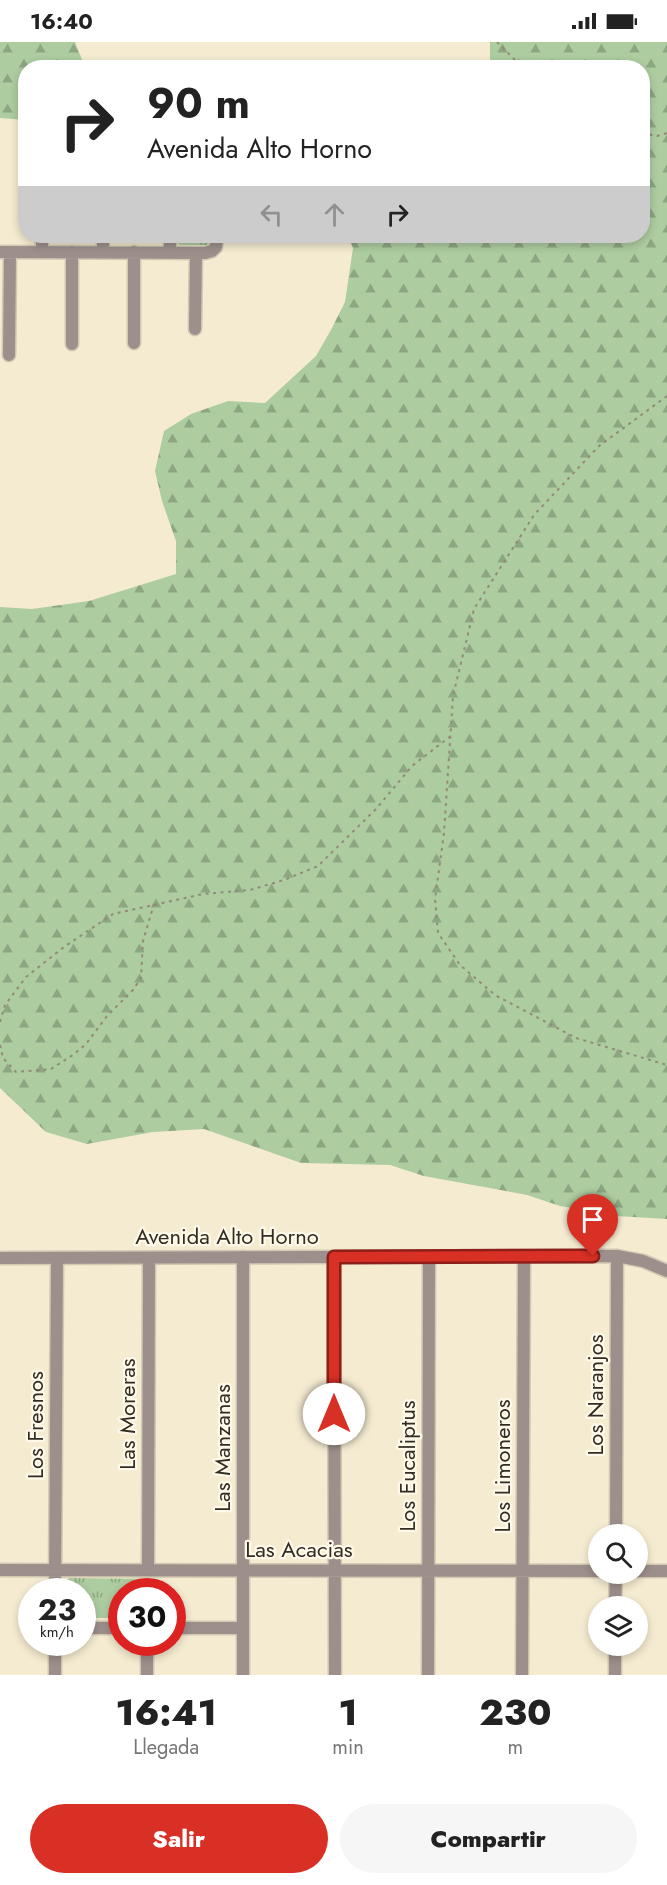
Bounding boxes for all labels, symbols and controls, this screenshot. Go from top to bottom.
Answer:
text: 16:40 [30,5,93,37]
text: 90 m [147,73,250,134]
icon: right [48,84,126,162]
text: Avenida Alto Horno [147,129,372,168]
icon: left [255,198,288,231]
icon: ahead [318,198,351,231]
icon: right [381,198,414,231]
pin [567,1194,618,1256]
icon: arrive [576,1203,609,1236]
street label: Avenida Alto Horno [135,1220,319,1252]
street label: Los Naranjos [579,1334,611,1456]
street label: Las Moreras [111,1358,143,1470]
street label: Los Fresnos [19,1371,51,1479]
position arrow [302,1382,366,1446]
street label: Las Manzanas [206,1384,238,1512]
street label: Los Limoneros [486,1399,518,1533]
street label: Los Eucaliptus [391,1400,423,1532]
map controls [588,1524,648,1656]
button: search [588,1524,648,1584]
street label: Las Acacias [245,1533,353,1565]
speed limit sign: 30 [108,1578,186,1656]
text: 23 [38,1588,76,1631]
button: layers [588,1596,648,1656]
text: km/h [40,1621,74,1643]
text: 16:41 [116,1686,217,1738]
text: 1 [338,1686,357,1738]
text: 230 [479,1686,551,1738]
text: Llegada [133,1733,199,1762]
text: min [332,1733,364,1762]
text: m [507,1733,523,1762]
button: Salir [30,1804,328,1873]
button: Compartir [340,1804,637,1873]

